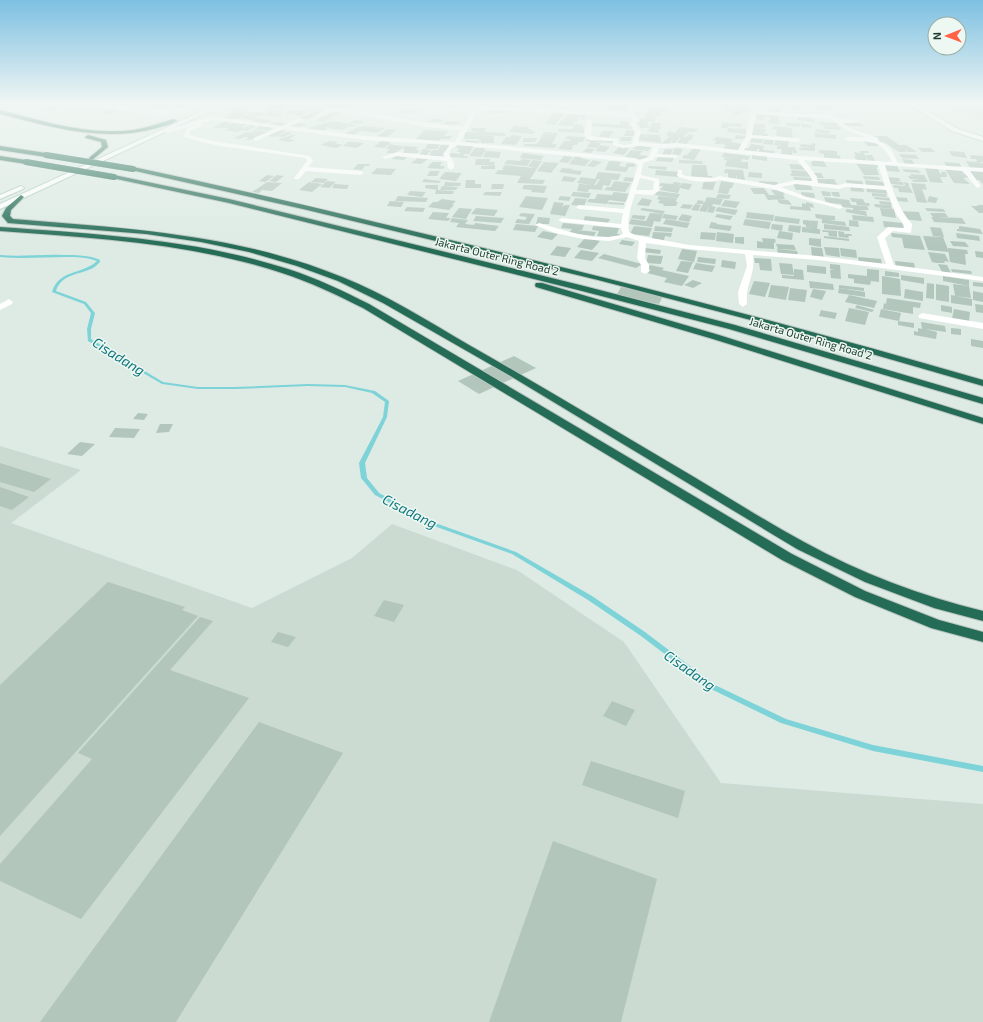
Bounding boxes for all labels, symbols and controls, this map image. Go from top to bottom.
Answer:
north arrow [927,16,967,56]
text: N [930,32,943,40]
street label: Jakarta Outer Ring Road 2 [434,234,560,278]
street label: Jakarta Outer Ring Road 2 [748,314,874,362]
water label: Cisadang [90,333,148,379]
water label: Cisadang [380,490,440,532]
water label: Cisadang [661,646,719,694]

